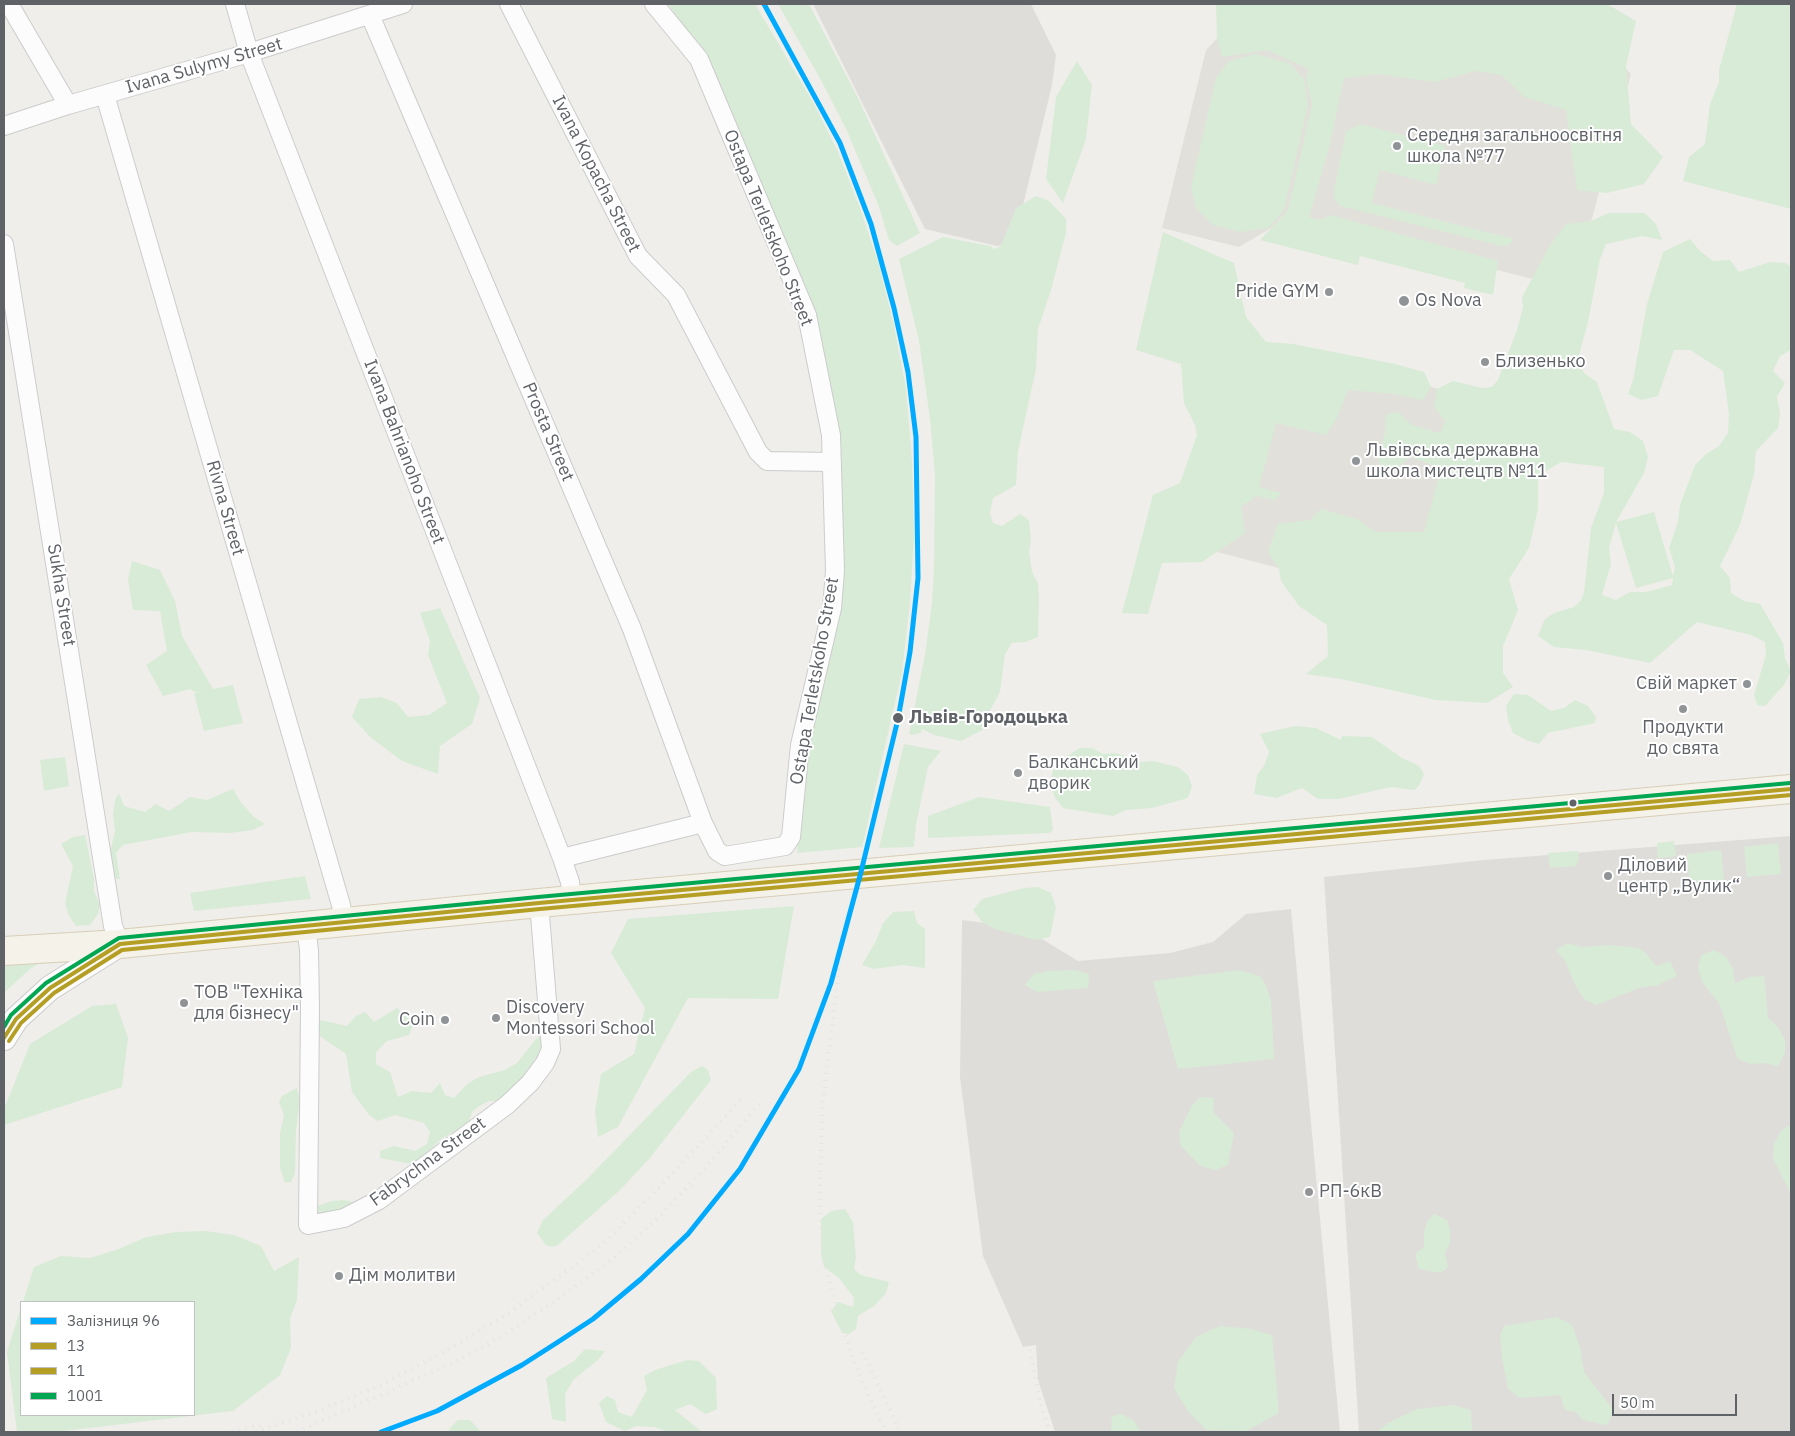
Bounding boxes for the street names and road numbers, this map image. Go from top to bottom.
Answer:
street label: Ivana Sulymy Street [123,33,285,99]
street label: Ivana Kopacha Street [547,92,645,256]
street label: Ostapa Terletskoho Street [719,126,817,330]
street label: Ivana Bahrianoho Street [359,357,449,547]
street label: Prosta Street [517,379,579,485]
street label: Rivna Street [201,458,249,558]
street label: Sukha Street [42,542,80,648]
street label: Ostapa Terletskoho Street [786,576,844,786]
street label: Fabrychna Street [366,1113,490,1211]

